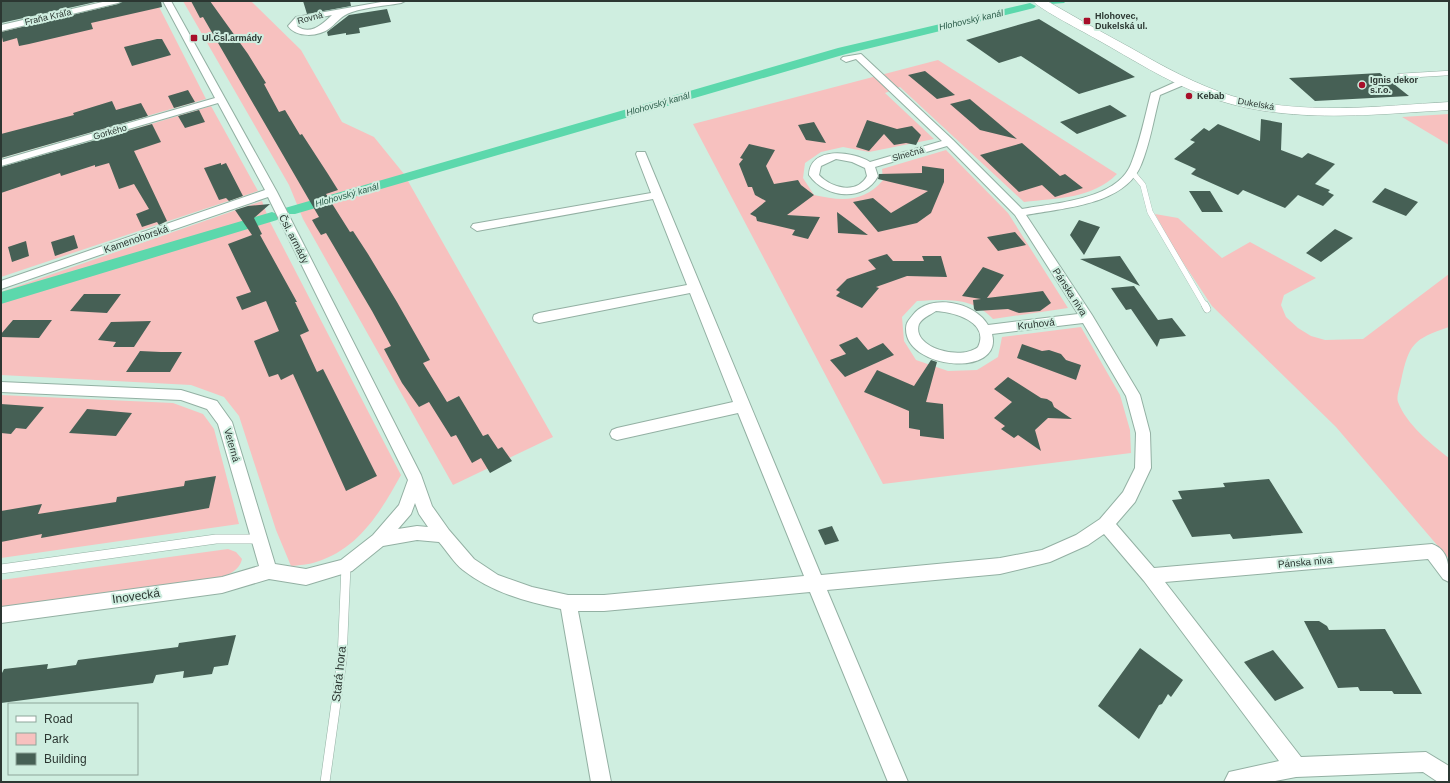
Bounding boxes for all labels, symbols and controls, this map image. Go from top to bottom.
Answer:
street label: Fraňa Kráľa [24,7,72,27]
water label: Hlohovský kanál [938,8,1005,32]
street label: Rovná [296,10,324,26]
place label: Hlohovec, Dukelská ul. [1095,11,1148,31]
marker: Hlohovec, Dukelská ul. [1082,16,1092,26]
place label: Ul.Čsl.armády [202,32,262,43]
marker: Ul.Čsl.armády [189,33,199,43]
place label: Ignis dekor s.r.o. [1370,75,1419,95]
marker: Ignis dekor s.r.o. [1357,80,1367,90]
water label: Hlohovský kanál [625,90,692,118]
marker: Kebab [1184,91,1194,101]
place label: Kebab [1197,91,1225,101]
street label: Dukelská [1237,96,1275,112]
street label: Gorkého [92,122,128,142]
street label: Slnečná [891,145,925,163]
water label: Hlohovský kanál [314,181,381,209]
street label: Čsl. armády [277,212,312,265]
street label: Kamenohorská [102,223,170,255]
street label: Pánska niva [1051,266,1090,318]
street label: Kruhová [1017,316,1056,332]
street label: Veterná [222,427,242,464]
street label: Pánska niva [1277,554,1333,570]
street label: Inovecká [111,586,161,606]
street label: Stará hora [329,645,349,703]
legend [8,703,138,775]
text: Road [44,712,73,726]
text: Park [44,732,70,746]
text: Building [44,752,87,766]

